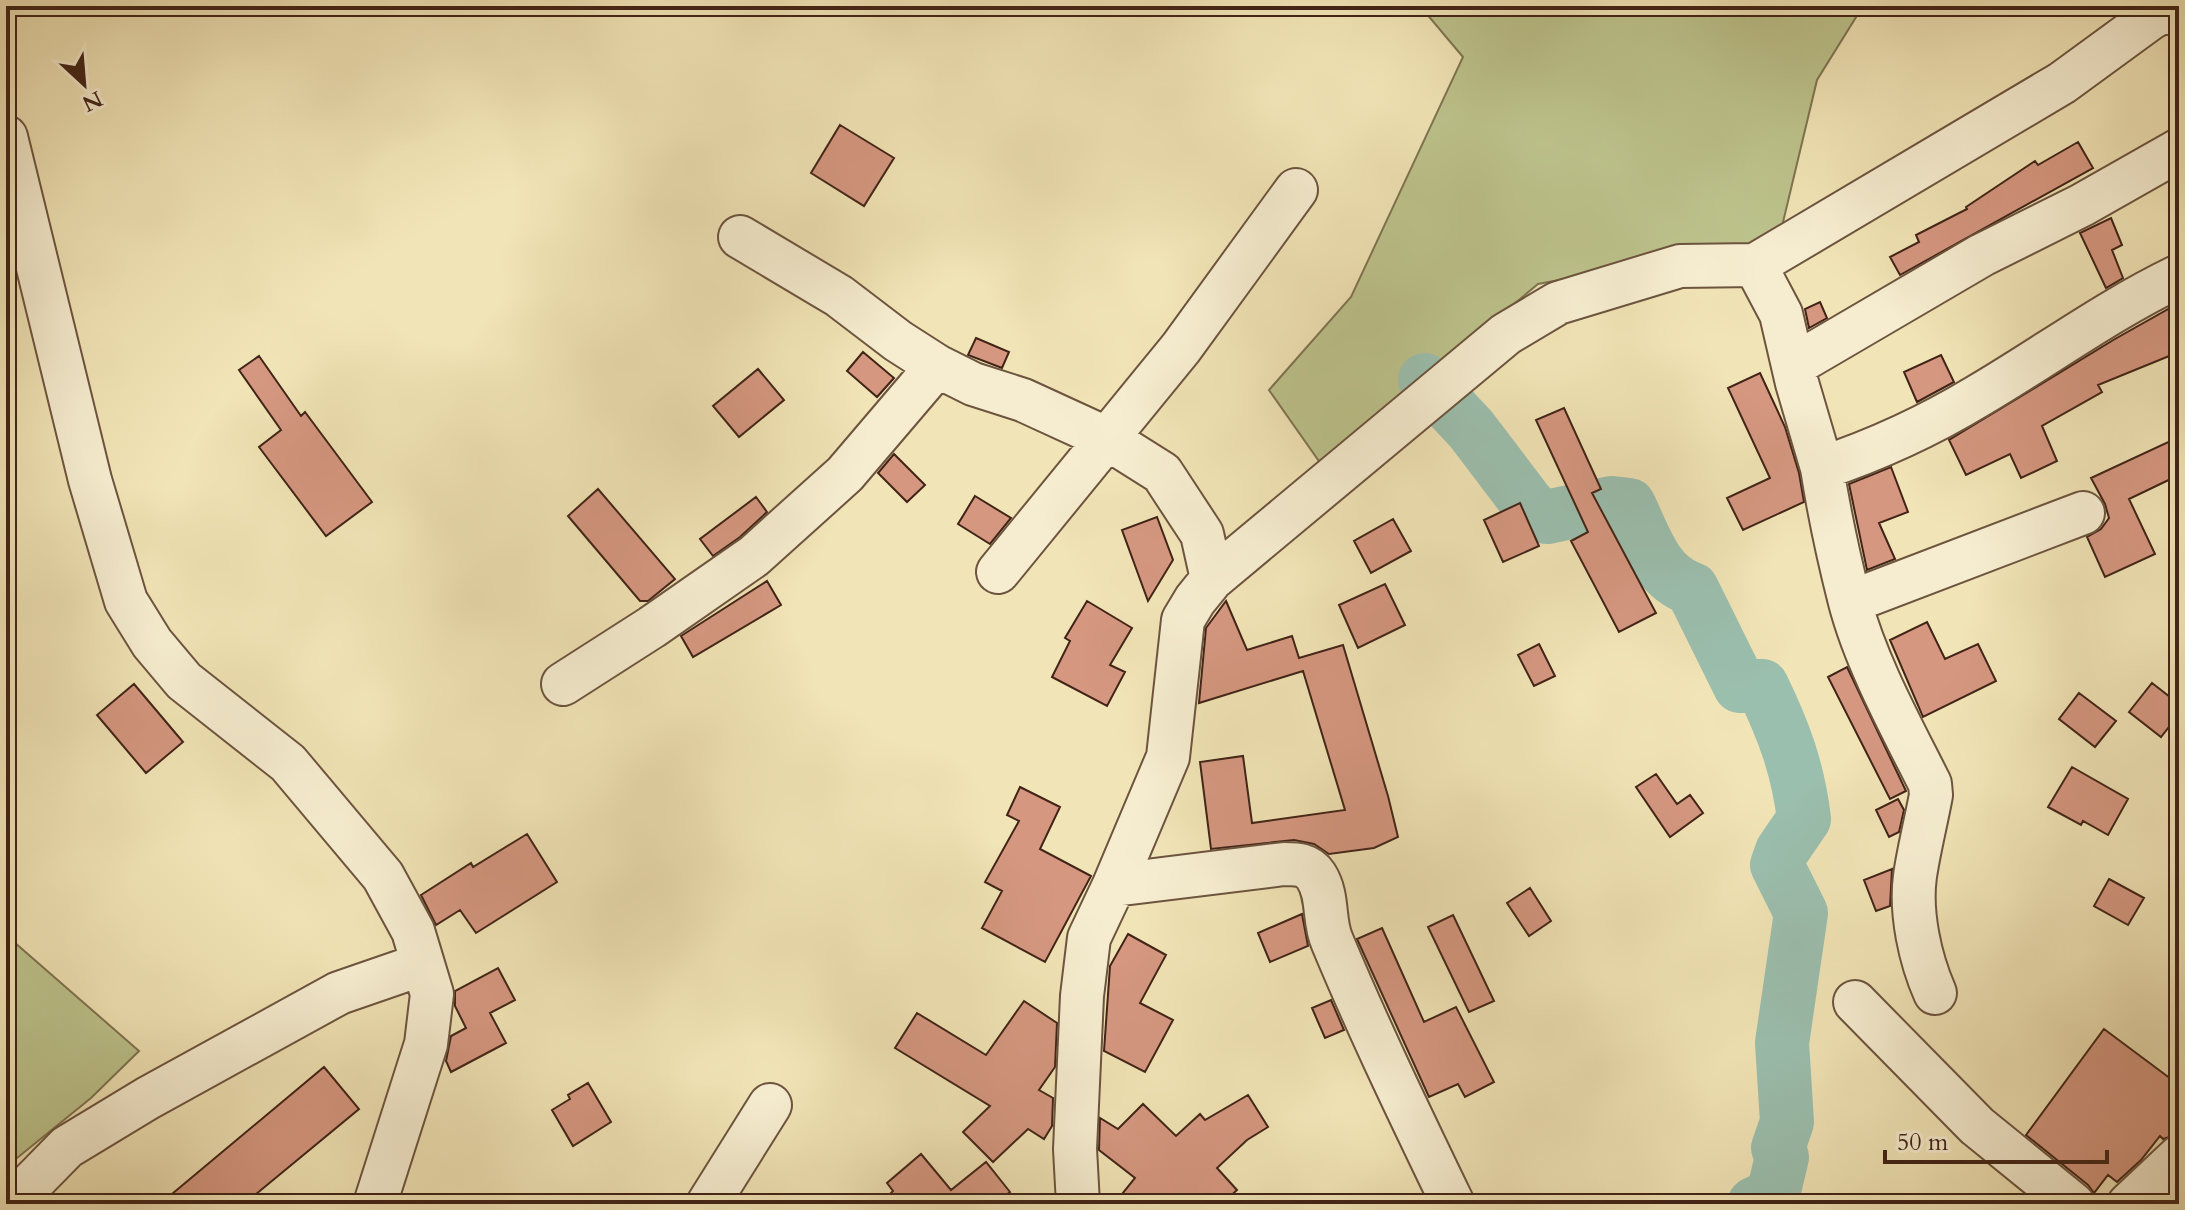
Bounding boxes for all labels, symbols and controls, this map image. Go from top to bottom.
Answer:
north arrow [44,44,124,124]
text: N [77,83,107,119]
scale bar [1885,1114,2107,1164]
text: 50 m [1897,1126,1949,1159]

